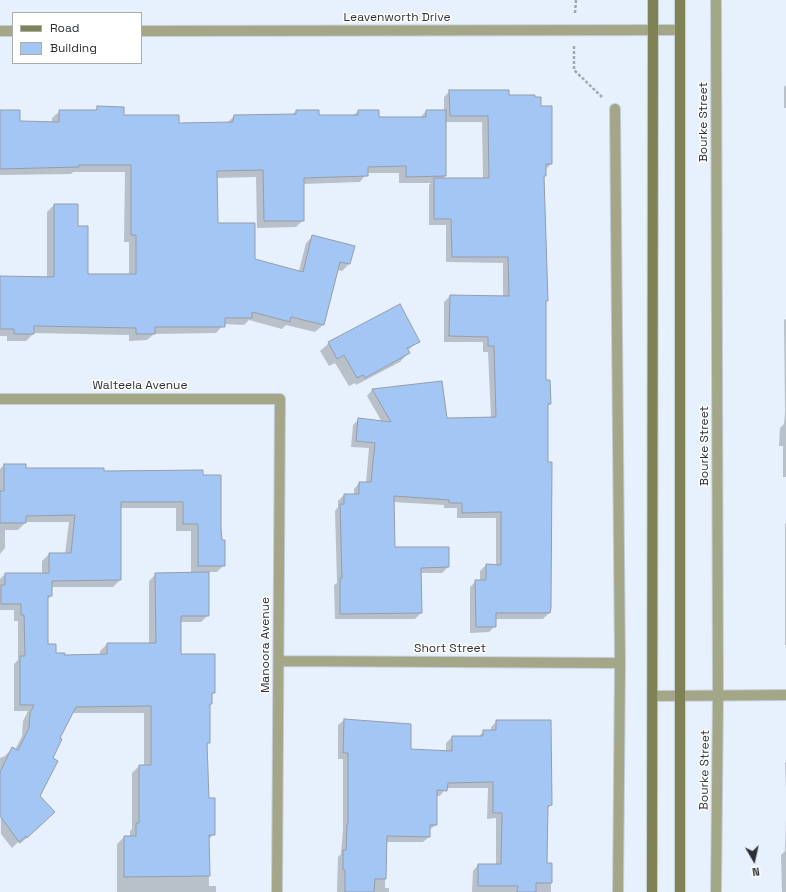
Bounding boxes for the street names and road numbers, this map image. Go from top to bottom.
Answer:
street label: Leavenworth Drive [344,11,450,25]
street label: Bourke Street [697,82,711,162]
street label: Walteela Avenue [92,379,188,393]
street label: Bourke Street [698,406,712,486]
street label: Manoora Avenue [259,597,273,693]
street label: Short Street [414,642,486,656]
street label: Bourke Street [697,730,713,810]

